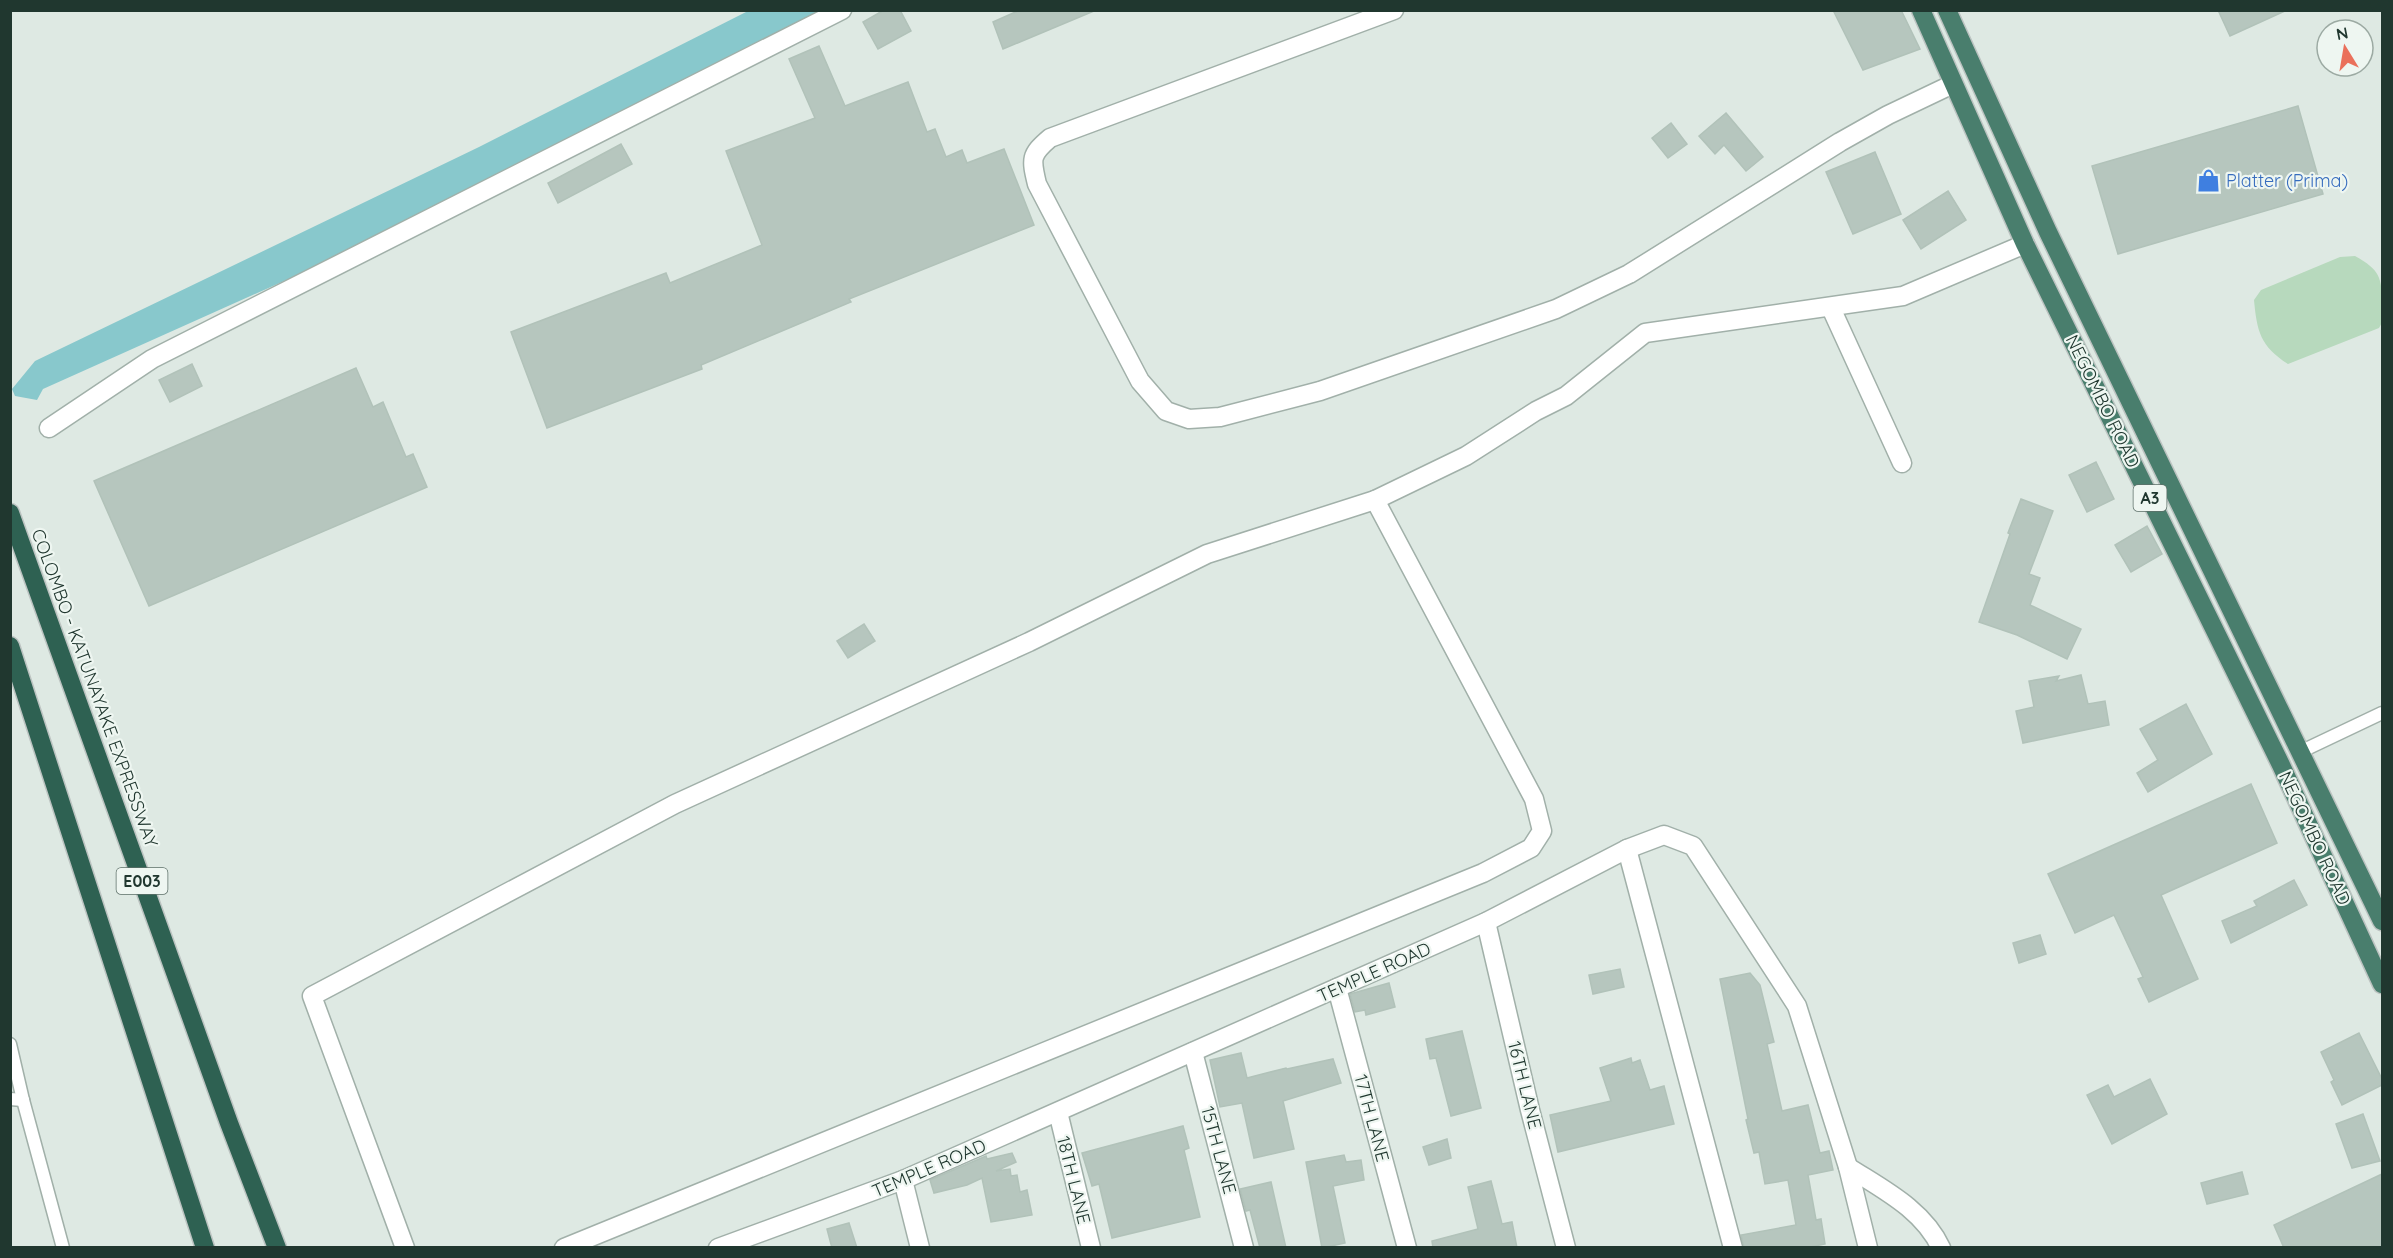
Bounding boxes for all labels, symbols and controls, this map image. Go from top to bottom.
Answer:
north arrow [2315,18,2375,78]
text: N [2334,22,2350,44]
shop icon: Platter (Prima) [2195,167,2221,193]
place label: Platter (Prima) [2226,169,2348,192]
street label: NEGOMBO ROAD [2061,331,2145,471]
road number: A3 [2134,485,2166,511]
street label: COLOMBO - KATUNAYAKE EXPRESSWAY [27,526,163,850]
street label: NEGOMBO ROAD [2274,767,2356,909]
road number: E003 [116,868,168,894]
street label: TEMPLE ROAD [1314,937,1434,1007]
street label: 16TH LANE [1503,1039,1547,1131]
street label: 17TH LANE [1349,1072,1395,1164]
street label: 15TH LANE [1196,1104,1242,1196]
street label: TEMPLE ROAD [869,1134,990,1202]
street label: 18TH LANE [1052,1134,1096,1226]

